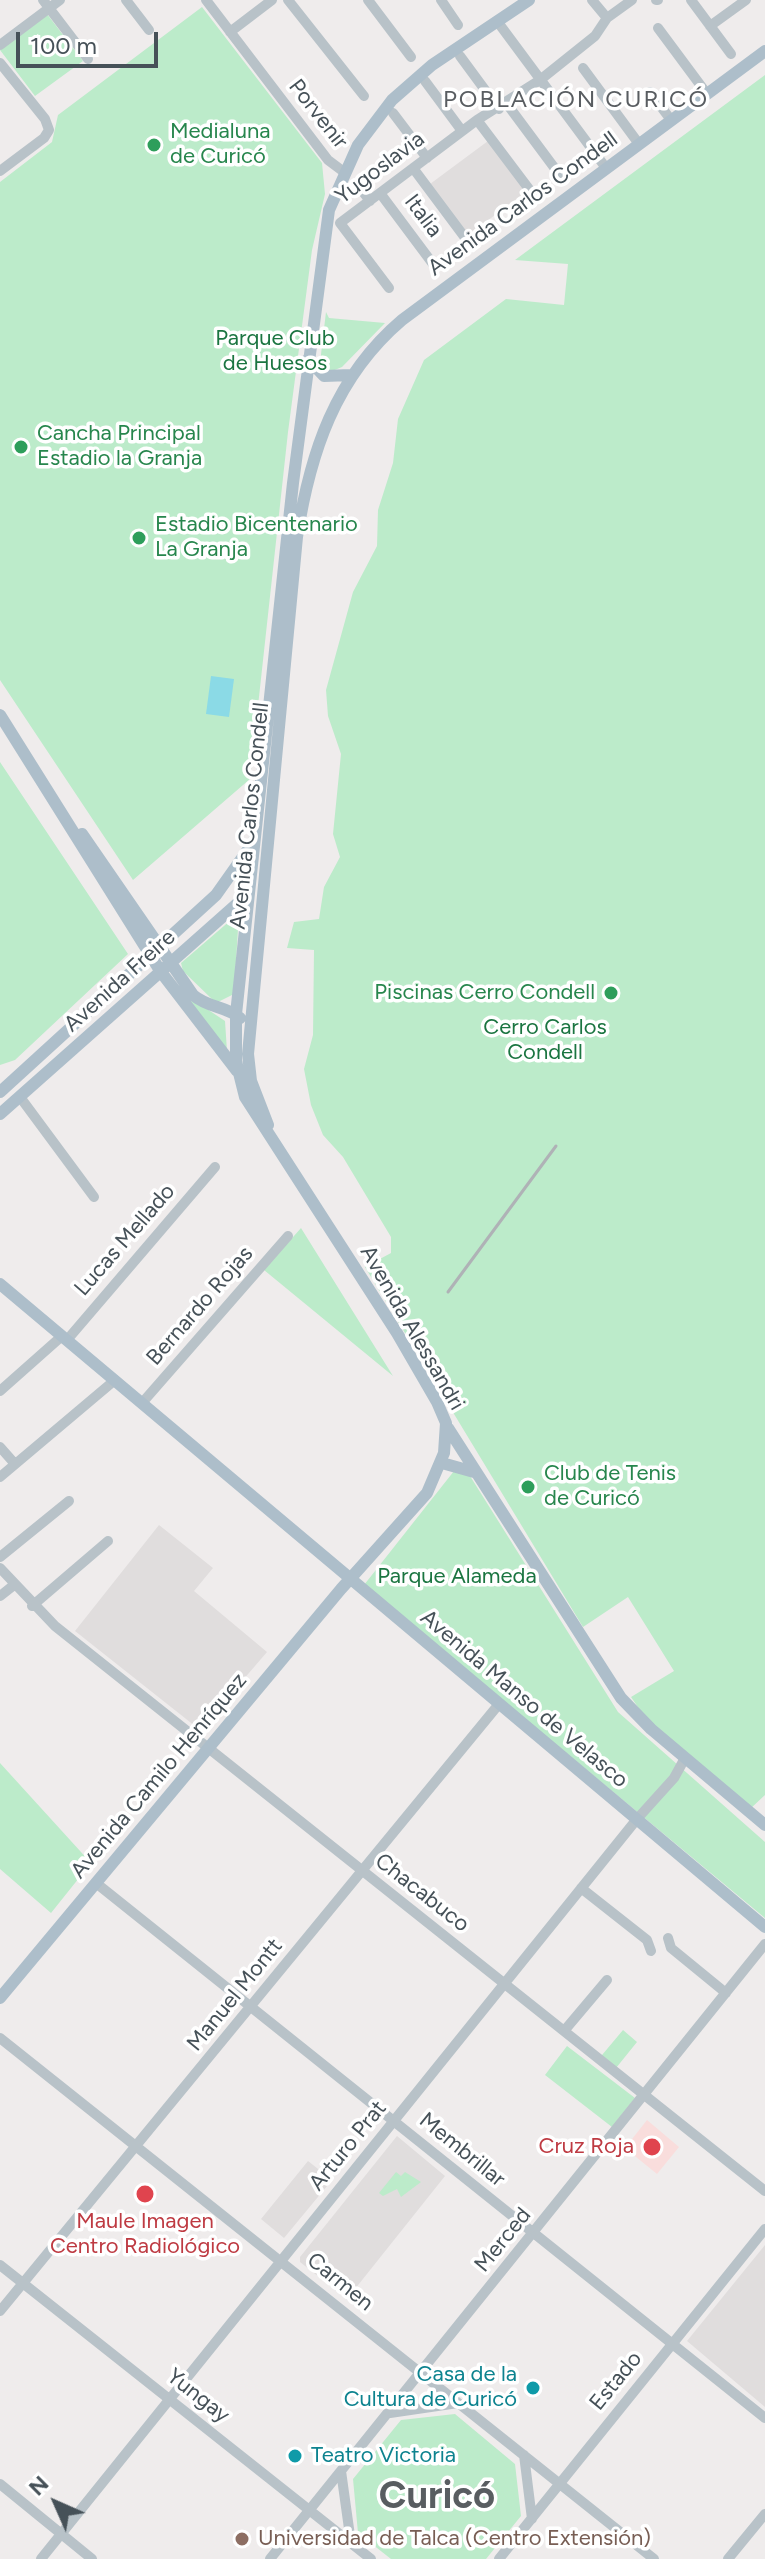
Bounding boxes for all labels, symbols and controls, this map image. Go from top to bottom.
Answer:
scale bar [20,16,162,66]
text: 100 m [30,31,97,60]
street label: Porvenir [283,74,353,154]
district label: POBLACIÓN CURICÓ [443,86,709,114]
place label: Medialuna de Curicó [170,119,270,170]
street label: Yugoslavia [330,126,430,210]
street label: Avenida Carlos Condell [423,126,623,282]
marker: Medialuna de Curicó [145,136,163,154]
street label: Italia [398,189,448,243]
park label: Parque Club de Huesos [215,326,335,378]
place label: Cancha Principal Estadio la Granja [37,421,202,472]
marker: Cancha Principal Estadio la Granja [12,438,30,456]
place label: Estadio Bicentenario La Granja [155,512,358,564]
marker: Estadio Bicentenario La Granja [130,529,148,547]
street label: Avenida Carlos Condell [225,701,275,931]
street label: Avenida Freire [59,924,181,1038]
place label: Piscinas Cerro Condell [374,980,595,1006]
marker: Piscinas Cerro Condell [602,984,620,1002]
park label: Cerro Carlos Condell [483,1015,607,1066]
street label: Lucas Mellado [69,1179,181,1301]
street label: Bernardo Rojas [141,1241,259,1371]
street label: Avenida Alessandri [354,1241,470,1415]
place label: Club de Tenis de Curicó [544,1461,676,1512]
marker: Club de Tenis de Curicó [519,1478,537,1496]
park label: Parque Alameda [377,1564,537,1590]
street label: Avenida Manso de Velasco [415,1604,633,1794]
street label: Avenida Camilo Henríquez [65,1668,253,1884]
street label: Chacabuco [370,1848,474,1938]
street label: Manuel Montt [182,1933,288,2057]
street label: Arturo Prat [304,2096,392,2196]
street label: Membrillar [414,2107,510,2193]
place label: Cruz Roja [539,2134,634,2160]
marker: Cruz Roja [641,2136,663,2158]
marker: Maule Imagen Centro Radiológico [134,2183,156,2205]
street label: Merced [469,2203,537,2277]
place label: Maule Imagen Centro Radiológico [50,2209,240,2260]
street label: Carmen [302,2247,378,2317]
street label: Estado [584,2346,648,2416]
place label: Casa de la Cultura de Curicó [344,2362,517,2414]
street label: Yungay [161,2363,235,2429]
marker: Casa de la Cultura de Curicó [524,2379,542,2397]
place label: Teatro Victoria [311,2443,456,2469]
marker: Teatro Victoria [286,2447,304,2465]
north arrow [16,2463,96,2543]
text: N [23,2470,54,2501]
district label: Curicó [379,2474,495,2520]
place label: Universidad de Talca (Centro Extensión) [258,2526,651,2552]
marker: Universidad de Talca (Centro Extensión) [233,2530,251,2548]

